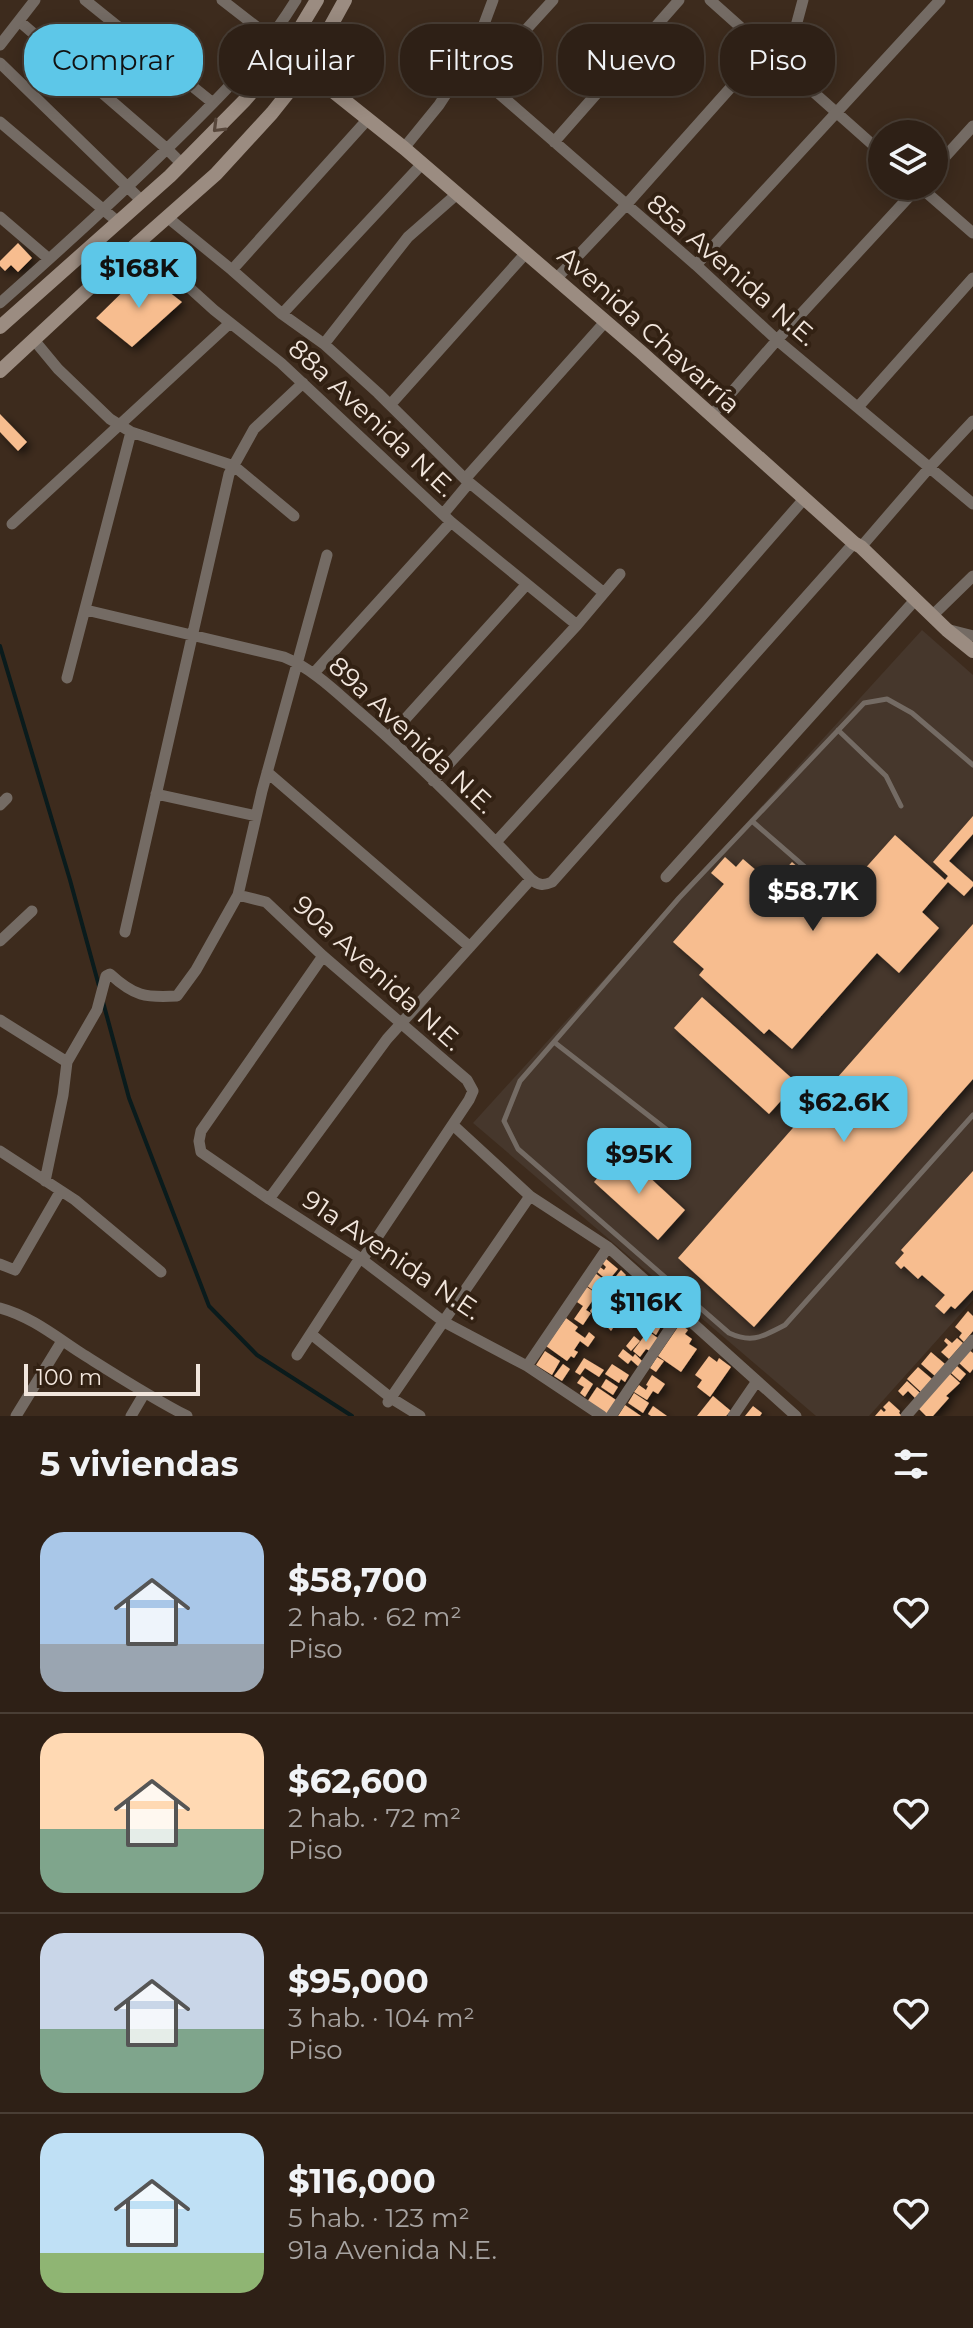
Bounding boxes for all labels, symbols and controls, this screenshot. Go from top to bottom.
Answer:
chip: Comprar [24,24,203,96]
chip: Alquilar [219,24,384,96]
chip: Filtros [400,24,542,96]
chip: Nuevo [558,24,704,96]
chip: Piso [720,24,835,96]
one-way arrow [213,118,227,132]
map controls [868,120,948,200]
button: layers [868,120,948,200]
street label: 85a Avenida N.E. [640,187,824,353]
street label: Avenida Chavarría [551,240,747,420]
pin: $168K [83,242,195,310]
text: $168K [99,252,179,284]
street label: 88a Avenida N.E. [282,332,462,504]
street label: 89a Avenida N.E. [322,650,502,820]
pin: $58.7K [748,865,878,933]
text: $58.7K [767,875,859,907]
street label: 90a Avenida N.E. [287,889,469,1057]
pin: $62.6K [779,1076,909,1144]
text: $62.6K [798,1086,890,1118]
pin: $95K [592,1128,686,1196]
text: $95K [605,1138,673,1170]
street label: 91a Avenida N.E. [296,1183,488,1327]
pin: $116K [590,1276,702,1344]
text: $116K [610,1286,682,1318]
scale bar [24,1360,200,1396]
text: 100 m [36,1364,102,1391]
icon: filters [889,1442,933,1486]
text: 5 viviendas [40,1443,239,1485]
text: $58,700 [288,1559,428,1601]
icon: home [104,1564,200,1660]
icon: heart [889,1590,933,1634]
text: 2 hab. · 62 m² [288,1601,462,1633]
text: Piso [288,1633,343,1665]
text: $62,600 [288,1760,428,1802]
icon: home [104,1765,200,1861]
icon: heart [889,1791,933,1835]
text: 2 hab. · 72 m² [288,1802,461,1834]
text: Piso [288,1834,343,1866]
text: $95,000 [288,1960,429,2002]
icon: home [104,1965,200,2061]
icon: heart [889,1991,933,2035]
text: 3 hab. · 104 m² [288,2002,475,2034]
text: Piso [288,2034,343,2066]
text: $116,000 [288,2160,436,2202]
icon: home [104,2165,200,2261]
icon: heart [889,2191,933,2235]
text: 5 hab. · 123 m² [288,2202,470,2234]
text: 91a Avenida N.E. [288,2234,497,2266]

